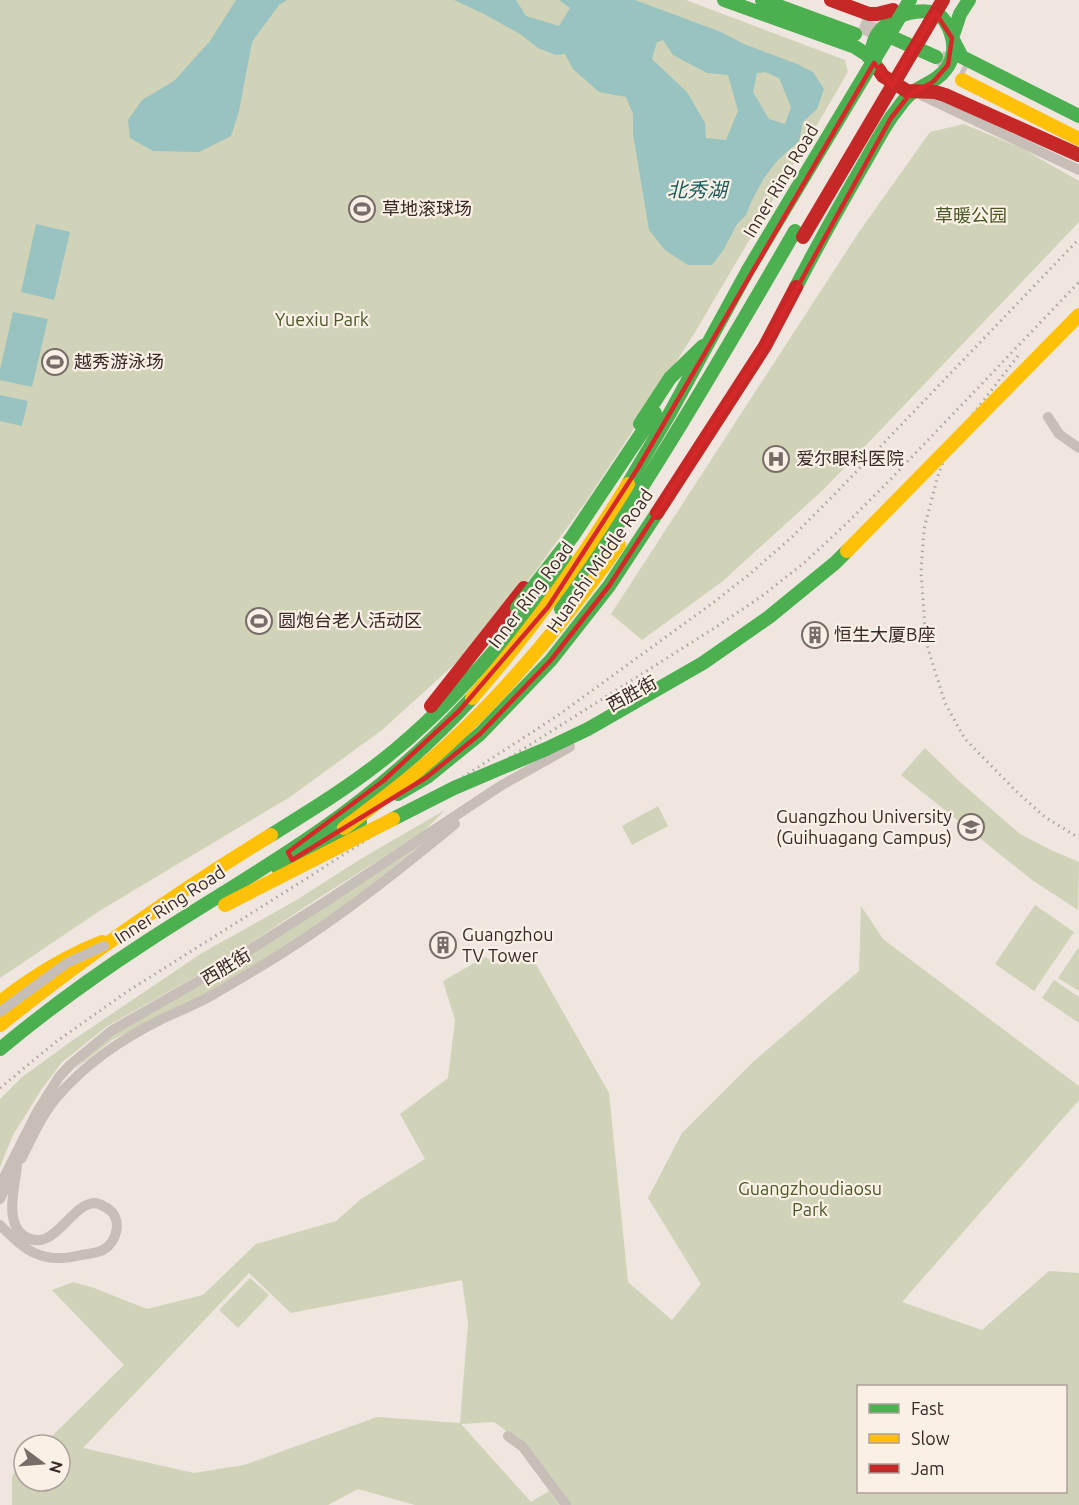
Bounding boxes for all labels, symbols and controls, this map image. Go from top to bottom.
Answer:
street label: Inner Ring Road [739,121,822,240]
water label: 北秀湖 [667,178,730,201]
sports icon: 草地滚球场 [347,194,377,224]
place label: 草地滚球场 [382,198,472,218]
park label: 草暖公园 [935,205,1007,225]
park label: Yuexiu Park [275,309,369,329]
sports icon: 越秀游泳场 [40,347,70,377]
place label: 越秀游泳场 [74,351,164,371]
hospital icon: 爱尔眼科医院 [761,444,791,474]
place label: 爱尔眼科医院 [796,448,904,468]
street label: Huanshi Middle Road [542,485,656,636]
street label: Inner Ring Road [484,537,577,651]
sports icon: 圆炮台老人活动区 [244,606,274,636]
place label: 圆炮台老人活动区 [278,610,422,630]
building icon: 恒生大厦B座 [800,620,830,650]
place label: 恒生大厦B座 [834,624,935,644]
street label: 西胜街 [603,671,660,715]
place label: Guangzhou University (Guihuagang Campus) [776,806,952,848]
school or university icon: Guangzhou University (Guihuagang Campus) [956,812,986,842]
street label: Inner Ring Road [110,861,229,947]
place label: Guangzhou TV Tower [462,924,553,965]
building icon: Guangzhou TV Tower [428,930,458,960]
street label: 西胜街 [197,944,254,989]
park label: Guangzhoudiaosu Park [738,1178,882,1219]
legend [857,1385,1067,1493]
text: Fast [911,1398,944,1418]
text: Slow [911,1428,950,1448]
north arrow [12,1433,72,1493]
text: Jam [911,1458,945,1478]
text: N [46,1459,67,1475]

